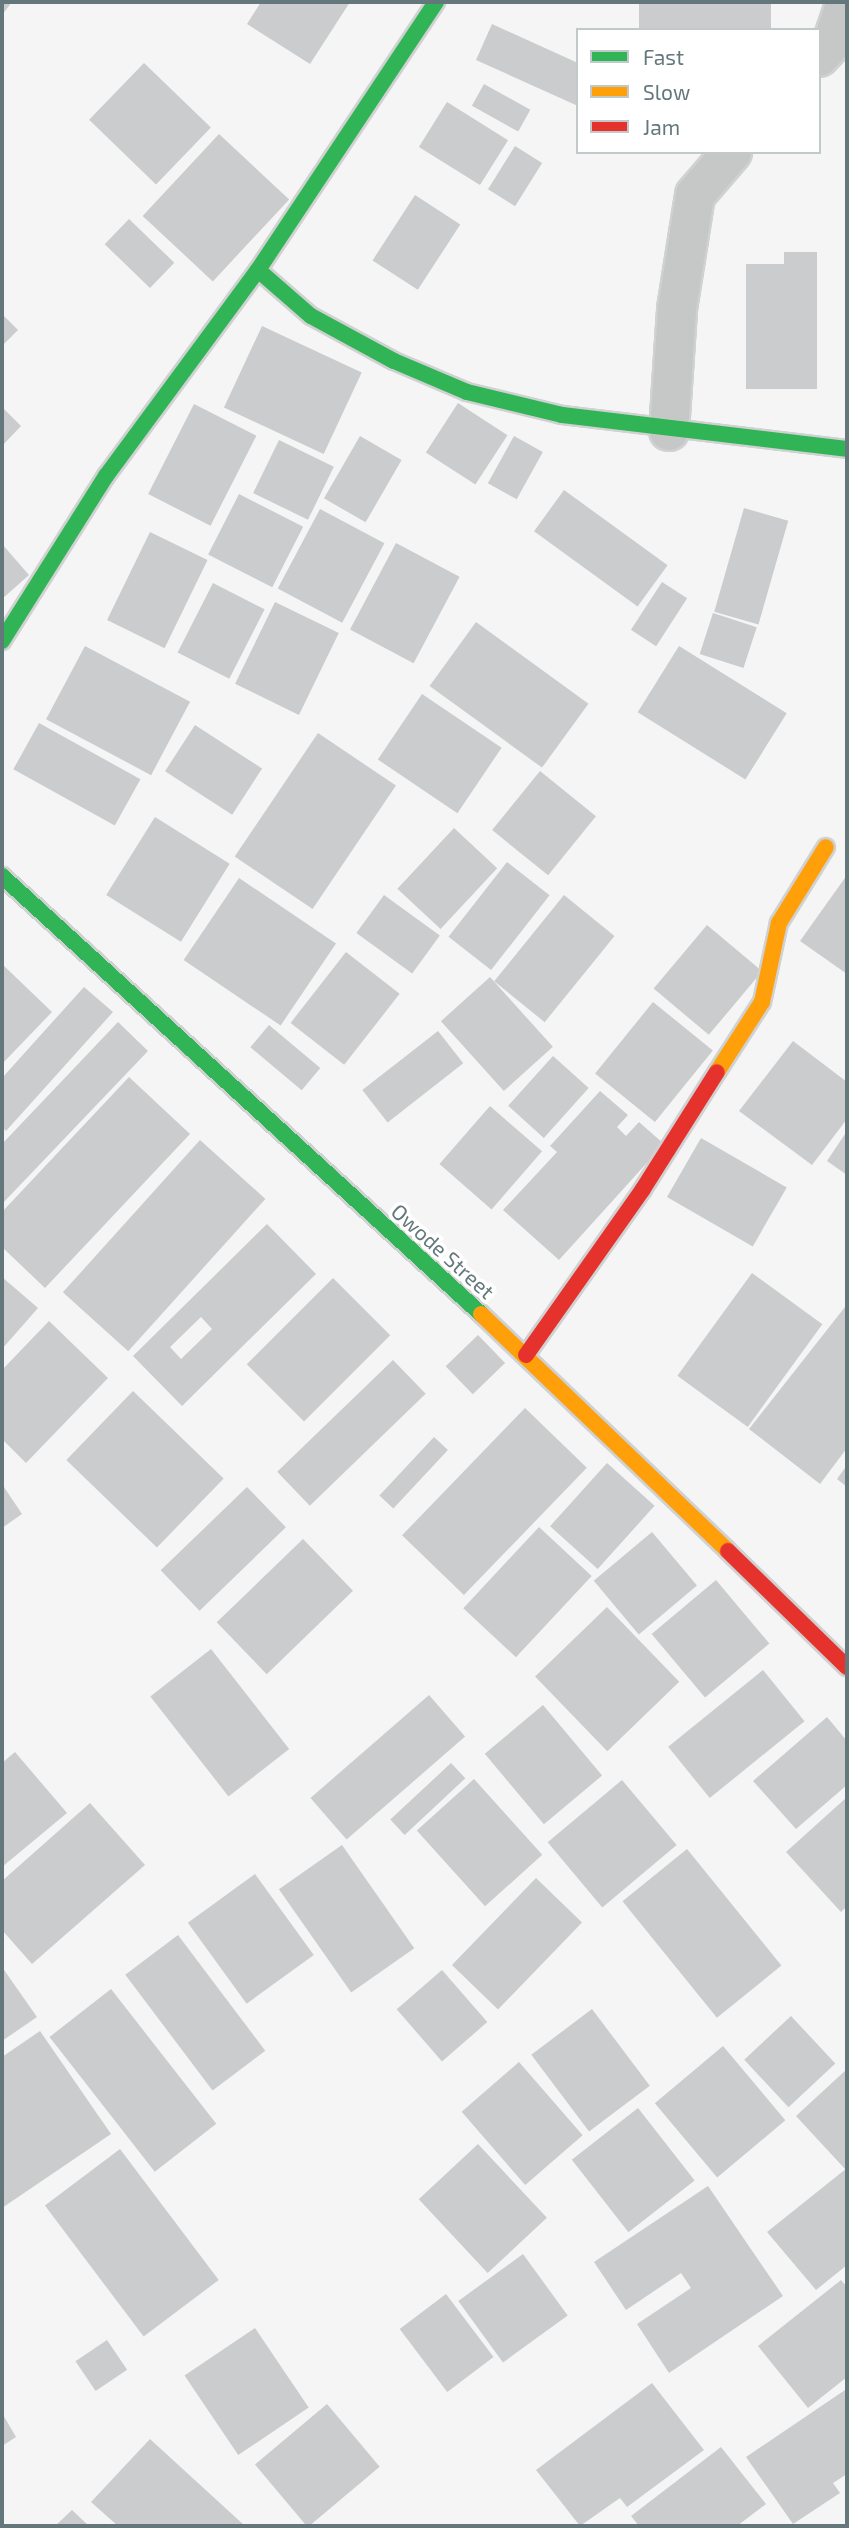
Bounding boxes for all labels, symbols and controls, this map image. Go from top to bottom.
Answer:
legend [576,28,821,154]
text: Fast [643,44,684,69]
text: Slow [643,79,690,104]
text: Jam [643,114,680,139]
street label: Owode Street [386,1198,500,1304]

